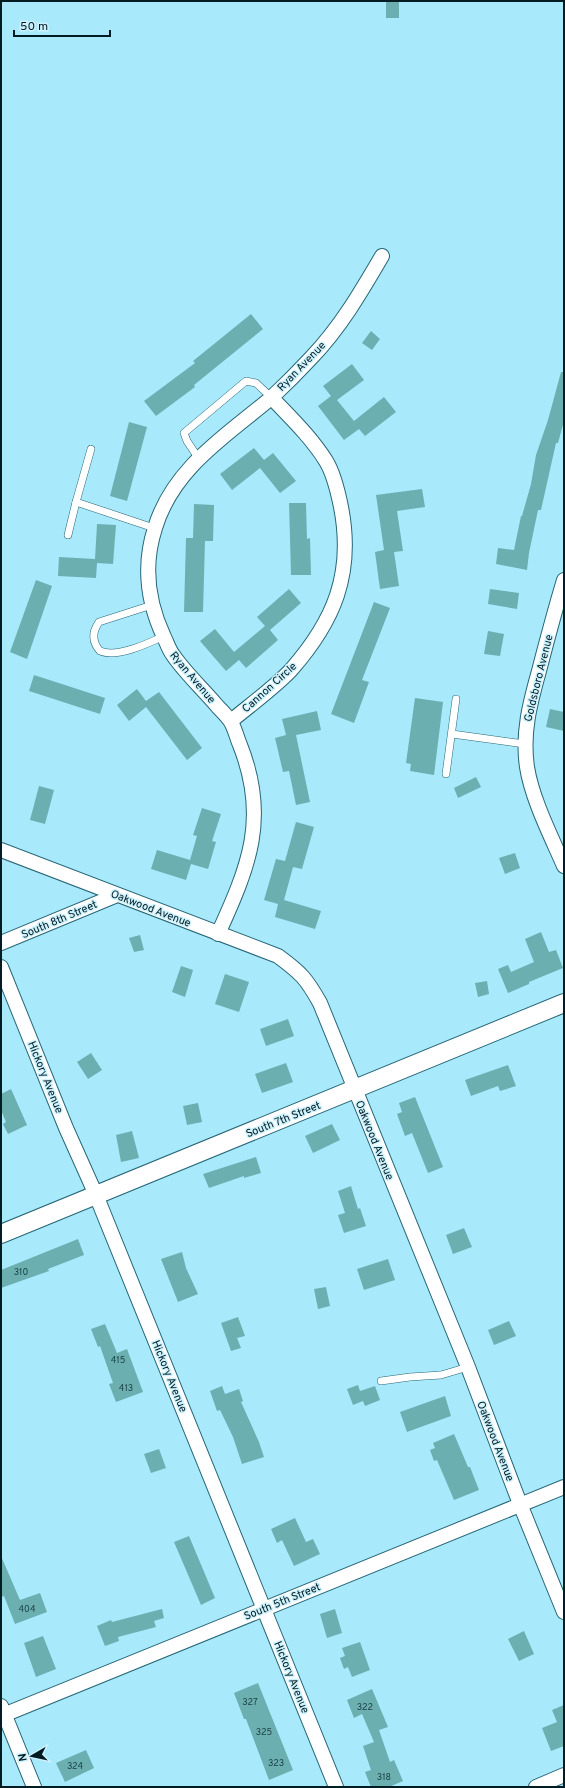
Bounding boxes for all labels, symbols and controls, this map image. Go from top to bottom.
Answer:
scale bar [14,12,110,38]
text: 50 m [20,19,48,35]
street label: Ryan Avenue [275,339,329,394]
street label: Goldsboro Avenue [521,633,557,723]
street label: Ryan Avenue [166,649,218,707]
street label: Cannon Circle [239,659,300,716]
street label: Oakwood Avenue [109,887,193,931]
street label: South 8th Street [19,898,99,942]
street label: Hickory Avenue [24,1039,66,1116]
street label: Oakwood Avenue [352,1098,396,1182]
street label: South 7th Street [244,1099,323,1141]
house number: 310 [14,1267,28,1278]
street label: Hickory Avenue [148,1338,190,1415]
house number: 415 [111,1355,125,1366]
house number: 413 [119,1383,133,1394]
street label: Oakwood Avenue [473,1399,517,1484]
street label: South 5th Street [242,1580,323,1624]
house number: 404 [19,1604,36,1615]
street label: Hickory Avenue [270,1639,312,1716]
house number: 327 [242,1697,258,1708]
house number: 322 [357,1702,373,1713]
house number: 325 [256,1727,272,1738]
north arrow [12,1736,52,1776]
text: N [16,1752,31,1762]
house number: 323 [268,1758,284,1769]
house number: 324 [67,1761,84,1772]
house number: 318 [377,1772,391,1783]

